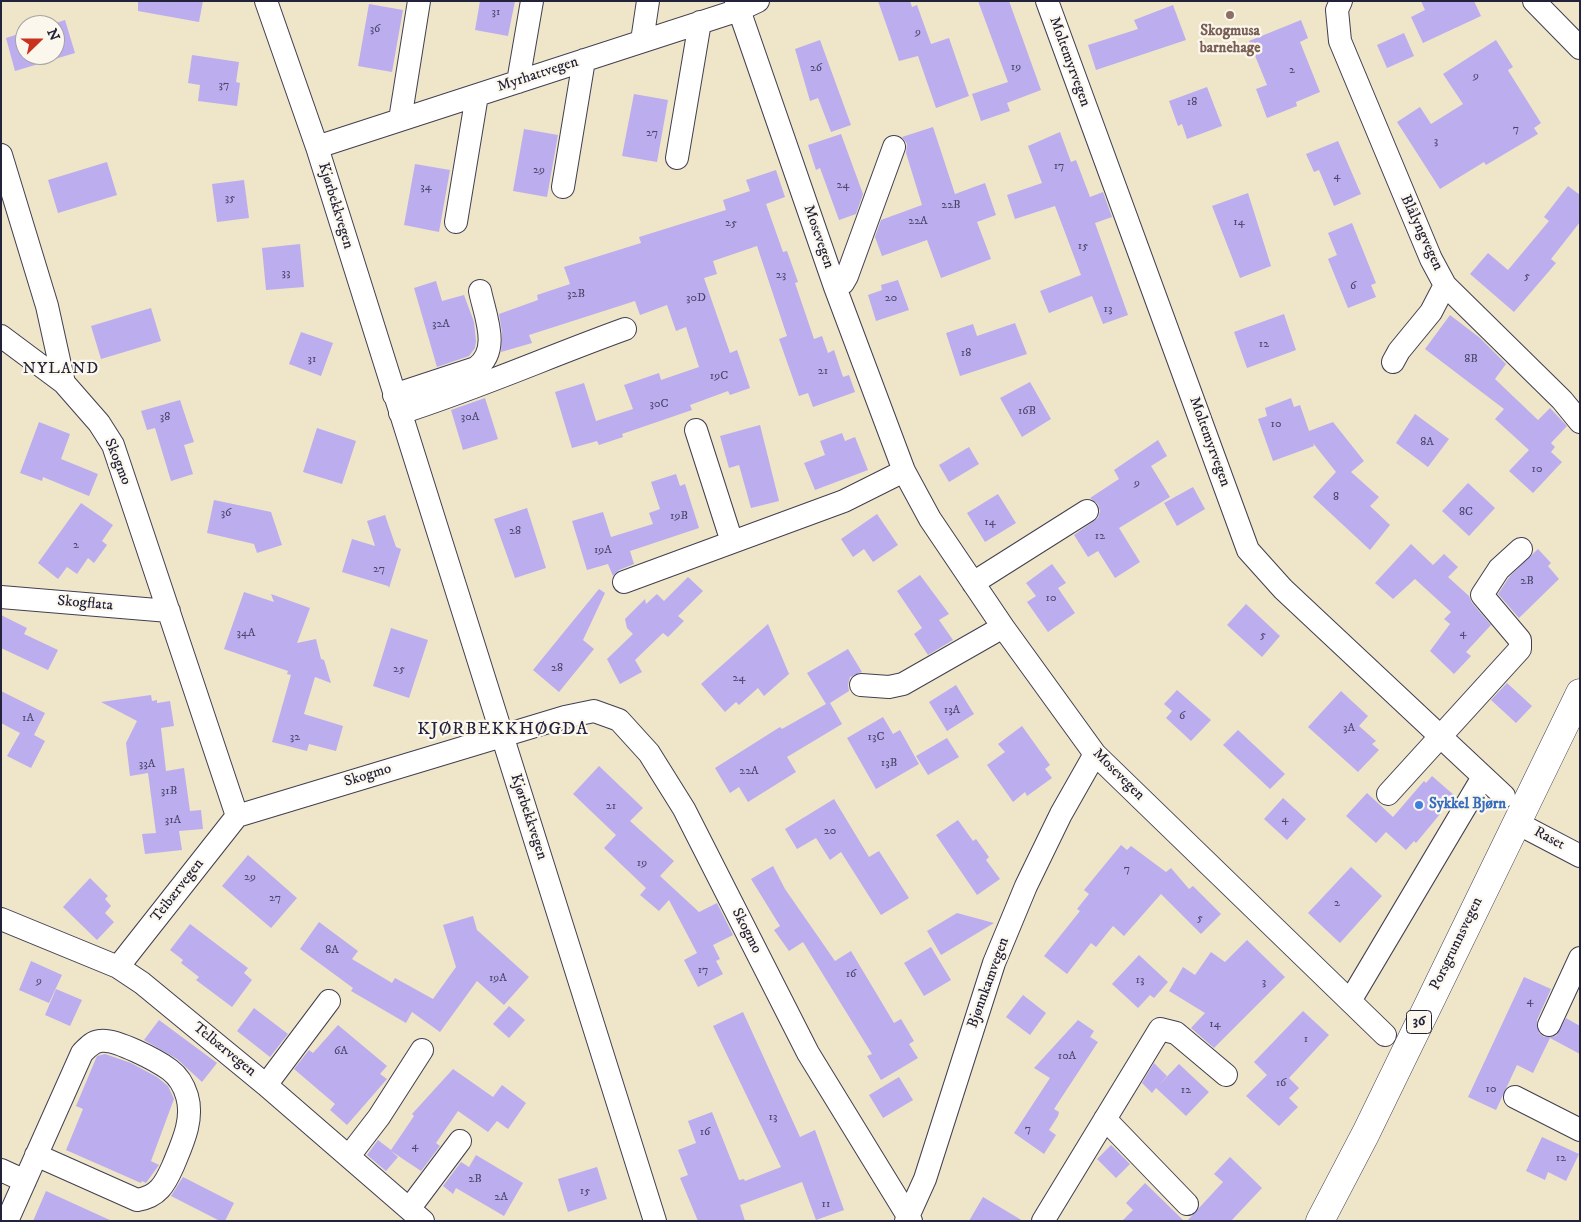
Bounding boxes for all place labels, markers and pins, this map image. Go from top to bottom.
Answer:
marker: Skogmusa barnehage [1224,9,1236,21]
place label: Skogmusa barnehage [1200,23,1260,58]
place label: Sykkel Bjørn [1429,796,1506,814]
marker: Sykkel Bjørn [1413,799,1425,811]

